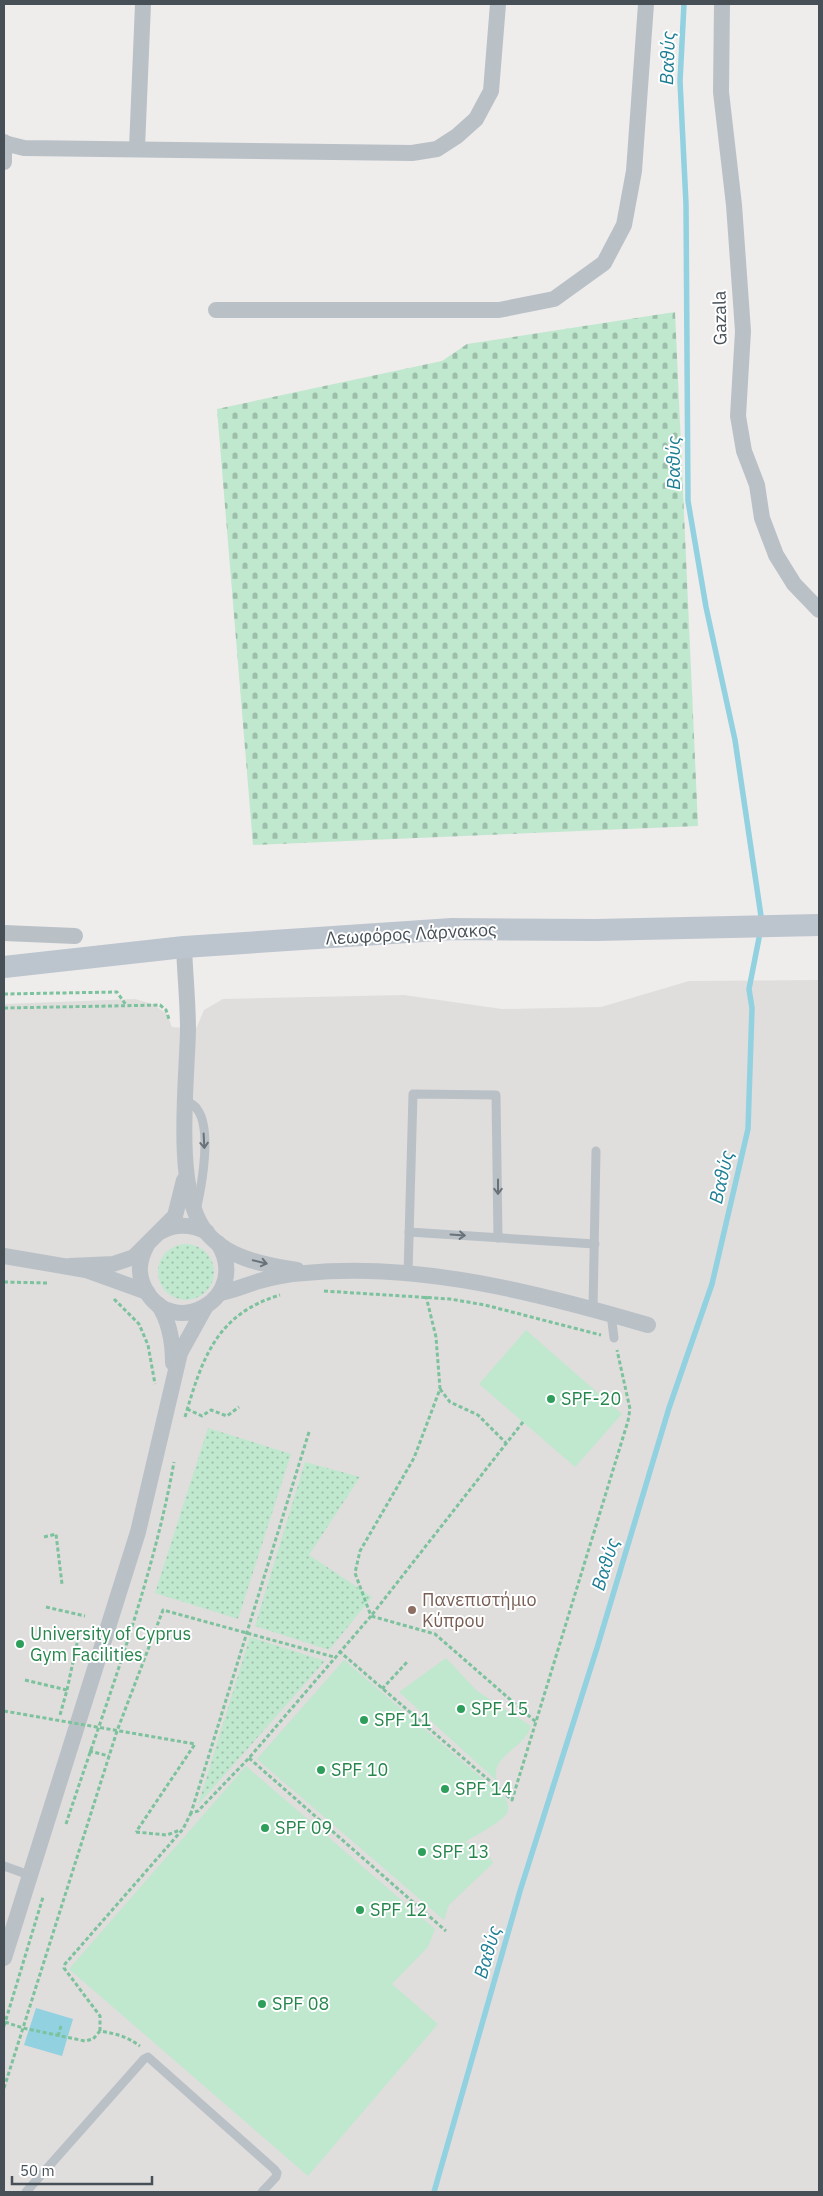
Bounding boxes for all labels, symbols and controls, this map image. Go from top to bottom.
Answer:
water label: Βαθύς [654,31,680,85]
street label: Gazala [708,290,731,346]
water label: Βαθύς [661,436,685,490]
street label: Λεωφόρος Λάρνακος [325,918,497,949]
one-way arrow [199,1133,208,1149]
water label: Βαθύς [703,1148,739,1206]
one-way arrow [493,1178,503,1194]
one-way arrow [450,1231,466,1240]
one-way arrow [251,1258,267,1267]
place label: SPF-20 [561,1387,621,1410]
marker: SPF-20 [545,1393,557,1405]
water label: Βαθύς [586,1535,624,1593]
place label: Πανεπιστήμιο Κύπρου [422,1588,536,1632]
marker: Πανεπιστήμιο Κύπρου [406,1604,418,1616]
place label: University of Cyprus Gym Facilities [30,1622,191,1666]
marker: University of Cyprus Gym Facilities [14,1638,26,1650]
place label: SPF 15 [471,1697,528,1720]
marker: SPF 15 [455,1703,467,1715]
place label: SPF 11 [374,1708,431,1731]
marker: SPF 11 [358,1714,370,1726]
place label: SPF 10 [331,1758,388,1781]
marker: SPF 10 [315,1764,327,1776]
place label: SPF 14 [455,1777,512,1800]
marker: SPF 14 [439,1783,451,1795]
place label: SPF 09 [275,1816,332,1839]
marker: SPF 09 [259,1822,271,1834]
place label: SPF 13 [432,1840,489,1863]
marker: SPF 13 [416,1846,428,1858]
place label: SPF 12 [370,1898,427,1921]
marker: SPF 12 [354,1904,366,1916]
water label: Βαθύς [468,1923,506,1981]
place label: SPF 08 [272,1992,329,2015]
marker: SPF 08 [256,1998,268,2010]
scale bar [12,2154,152,2186]
text: 50 m [20,2161,55,2180]

